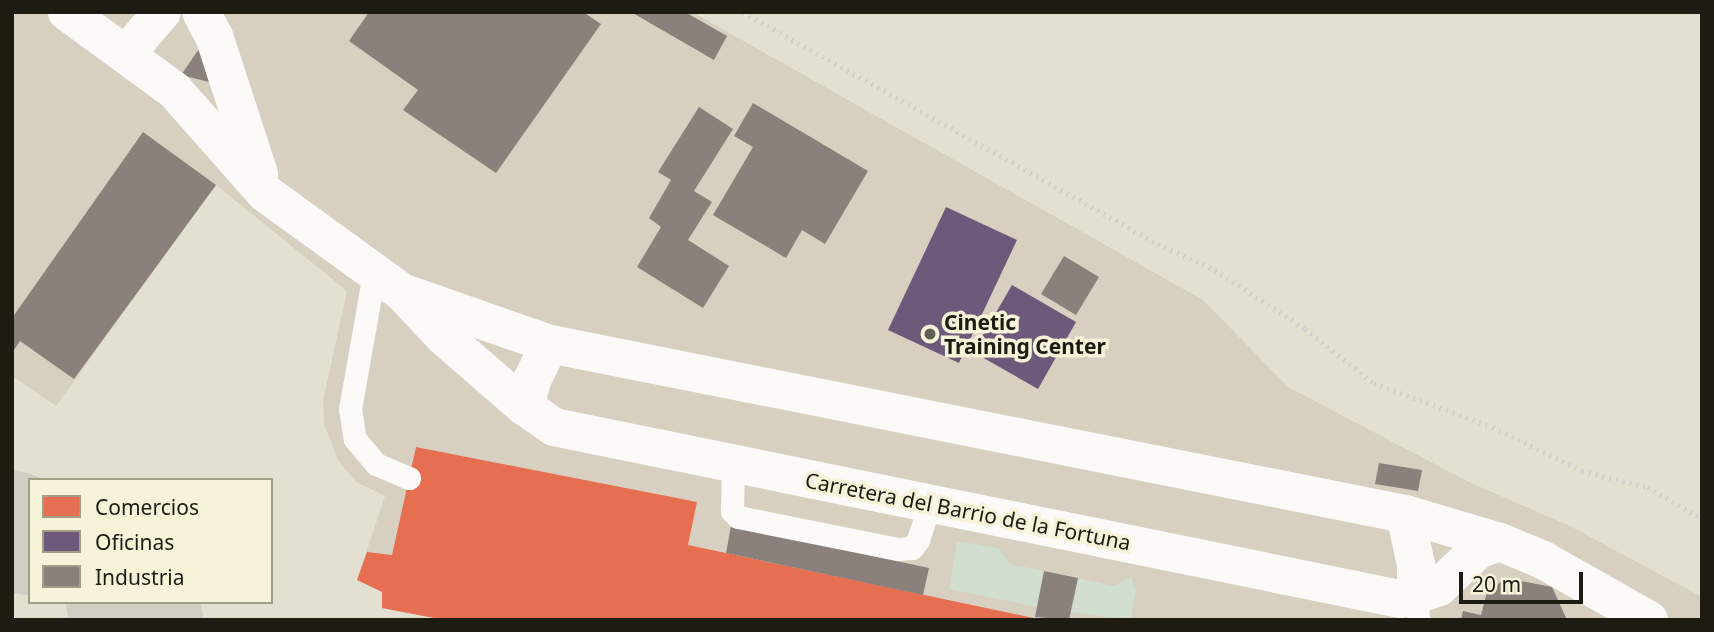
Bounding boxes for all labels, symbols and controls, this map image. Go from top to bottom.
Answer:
place label: Cinetic Training Center [944,309,1106,359]
marker: Cinetic Training Center [922,326,938,342]
street label: Carretera del Barrio de la Fortuna [803,467,1133,555]
legend [28,478,273,604]
text: Comercios [95,493,199,521]
text: Oficinas [95,528,174,556]
scale bar [1462,558,1586,602]
text: Industria [95,563,185,591]
text: 20 m [1472,570,1521,598]

